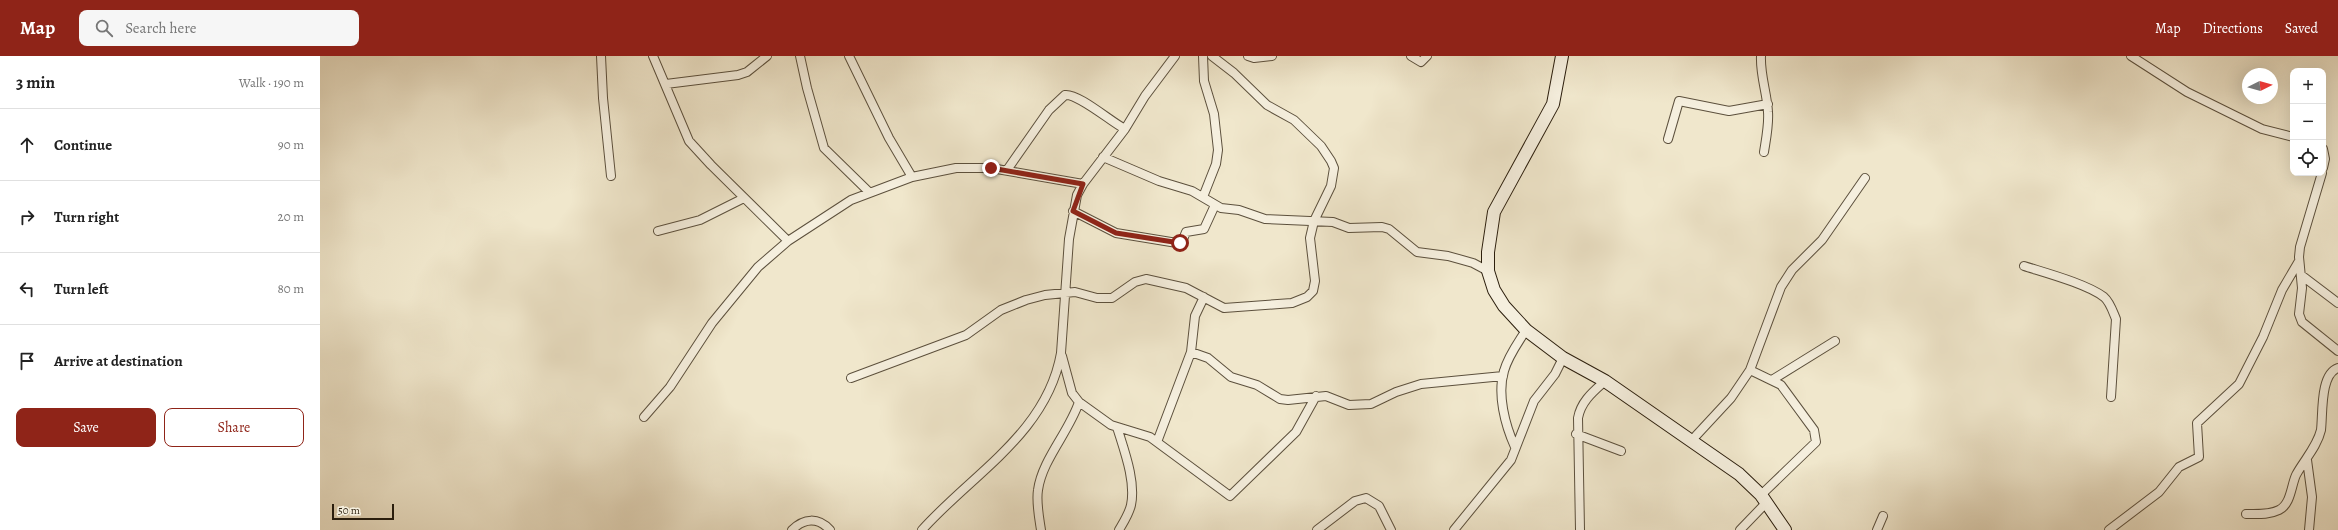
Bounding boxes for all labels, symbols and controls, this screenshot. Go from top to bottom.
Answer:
search box [79,10,359,46]
text: Map [20,15,55,41]
icon: search [93,17,115,39]
text: Search here [125,18,197,38]
text: Map [2155,19,2181,38]
text: Directions [2203,19,2263,38]
text: Saved [2285,19,2318,38]
north arrow [2242,68,2278,104]
map controls [2290,68,2326,176]
button: + [2290,68,2326,104]
text: 3 min [16,71,55,94]
text: Walk · 190 m [239,74,304,91]
button: − [2290,104,2326,140]
icon: ahead [16,134,38,156]
text: Continue [54,135,112,155]
text: 90 m [278,136,304,153]
button: locate [2290,140,2326,176]
route end [982,159,1000,177]
icon: right [16,206,38,228]
text: Turn right [54,207,119,227]
text: 20 m [278,208,304,225]
route start [1171,234,1189,252]
icon: left [16,278,38,300]
text: Turn left [54,279,109,299]
text: 80 m [277,280,304,297]
icon: arrive [16,350,38,372]
text: Arrive at destination [54,351,183,371]
button: Save [16,408,156,447]
button: Share [164,408,304,447]
scale bar [332,502,394,521]
text: 50 m [338,503,360,518]

